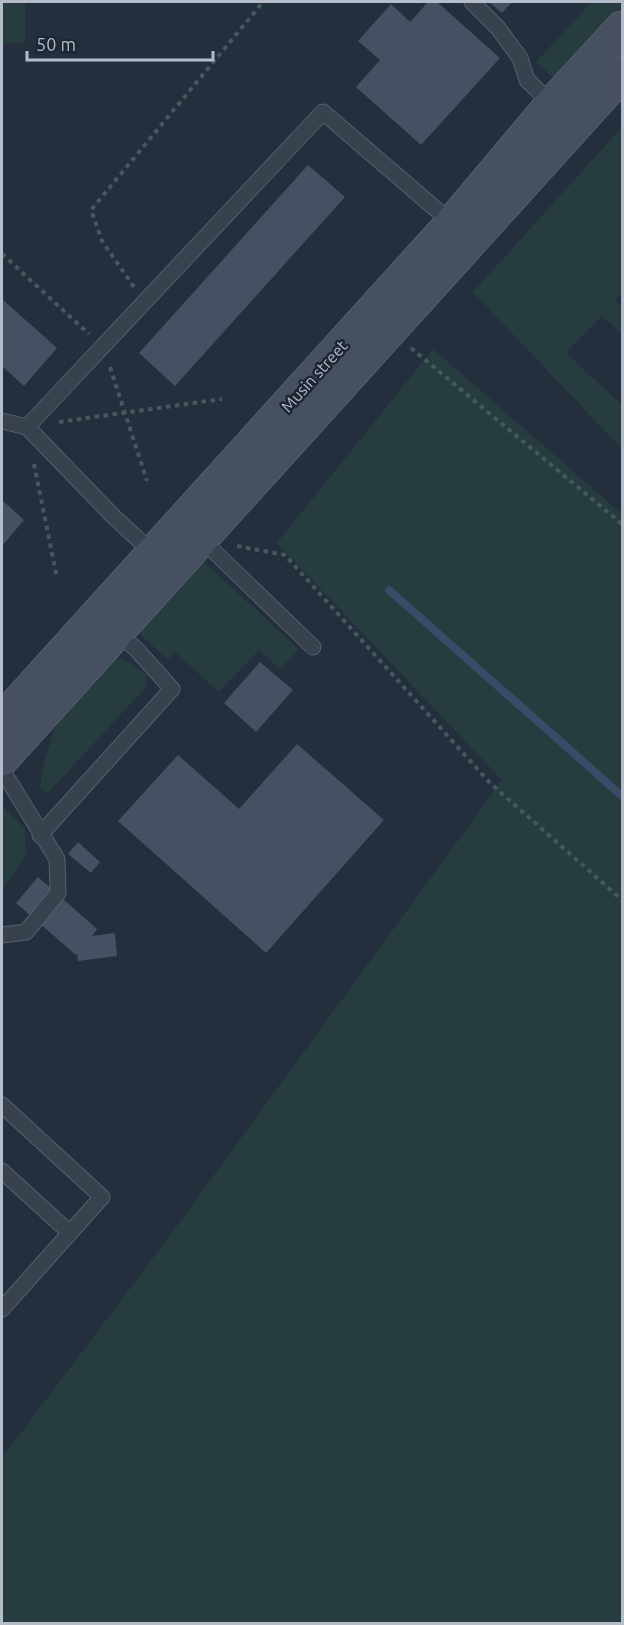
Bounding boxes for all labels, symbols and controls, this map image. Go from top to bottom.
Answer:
scale bar [27,24,213,62]
text: 50 m [36,34,76,54]
street label: Musin street [277,336,351,415]

